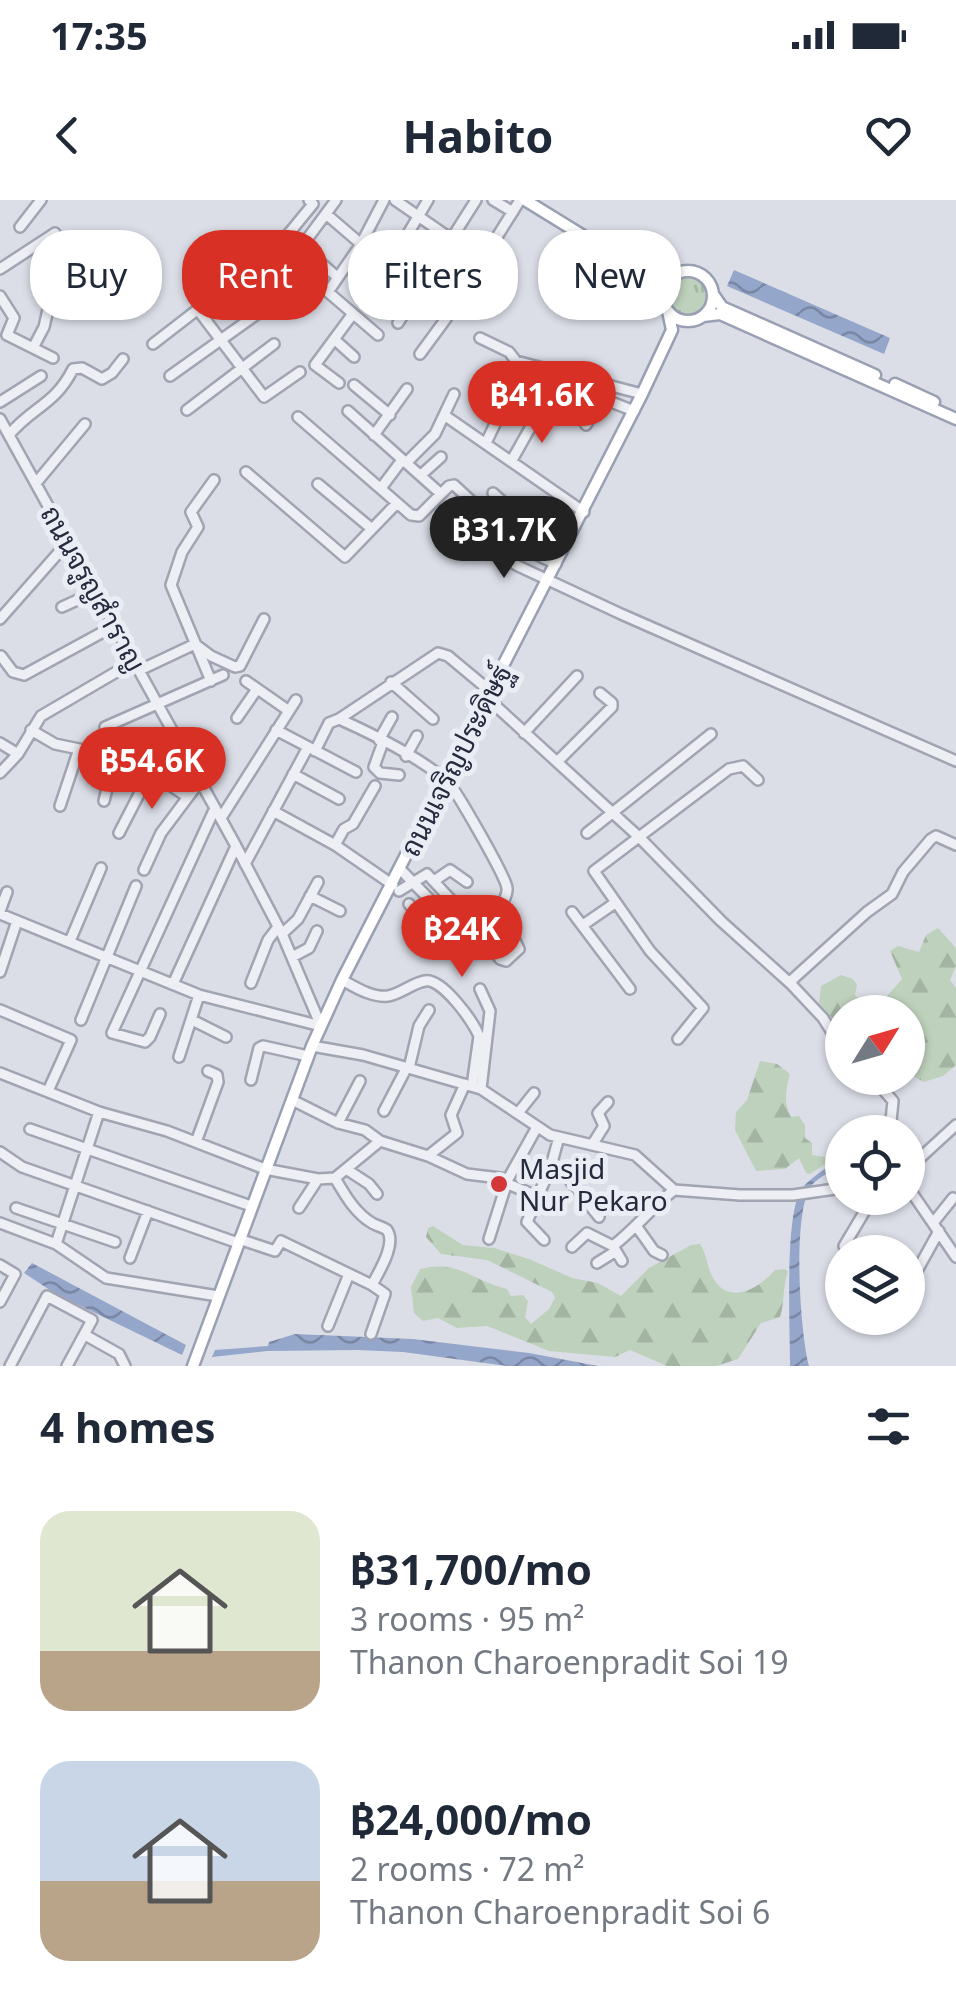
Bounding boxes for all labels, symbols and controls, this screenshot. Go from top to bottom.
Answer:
text: 17:35 [50,9,148,61]
text: Habito [403,105,553,166]
icon: back [40,108,95,163]
icon: heart [861,108,916,163]
chip: Buy [30,230,162,320]
chip: Rent [182,230,328,320]
chip: Filters [348,230,518,320]
chip: New [538,230,681,320]
pin: ฿41.6K [461,361,623,446]
text: ฿41.6K [490,372,594,415]
pin: ฿31.7K [423,496,585,581]
street label: ถนนจรูญสำราญ [31,498,155,679]
text: ฿31.7K [452,507,556,550]
street label: ถนนเจริญประดิษฐ์ [390,658,521,863]
pin: ฿54.6K [71,727,233,812]
text: ฿54.6K [100,738,204,781]
pin: ฿24K [403,895,521,980]
text: ฿24K [423,906,501,949]
north arrow [825,995,925,1095]
map controls [825,995,925,1335]
button: locate [825,1115,925,1215]
place label: Masjid Nur Pekaro [519,1149,668,1219]
marker: Masjid Nur Pekaro [488,1173,510,1195]
button: layers [825,1235,925,1335]
text: 4 homes [40,1398,216,1455]
icon: filters [861,1399,916,1454]
text: ฿31,700/mo [350,1540,592,1597]
icon: home [120,1551,240,1671]
text: 3 rooms · 95 m² [350,1597,584,1640]
text: Thanon Charoenpradit Soi 19 [350,1640,789,1683]
text: ฿24,000/mo [350,1790,592,1847]
icon: home [120,1801,240,1921]
text: 2 rooms · 72 m² [350,1847,584,1890]
text: Thanon Charoenpradit Soi 6 [350,1890,770,1933]

